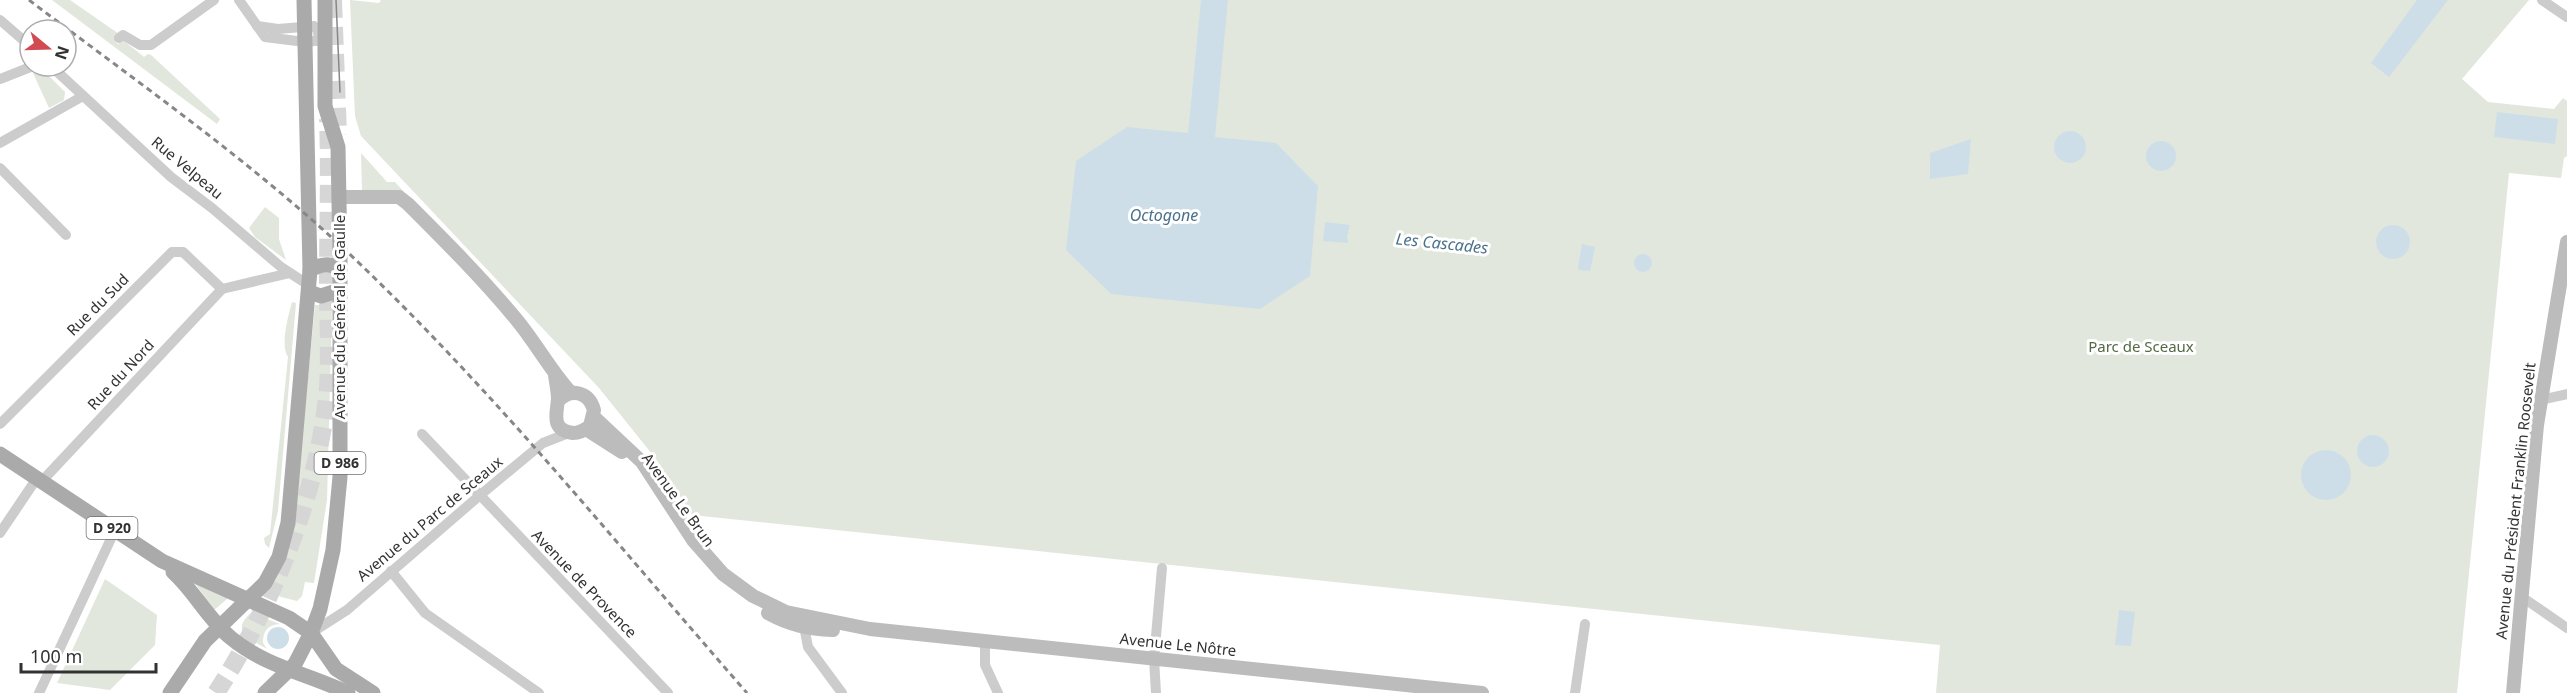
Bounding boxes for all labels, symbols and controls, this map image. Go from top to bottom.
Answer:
north arrow [18,18,78,78]
text: N [50,43,75,63]
street label: Rue Velpeau [148,131,228,203]
water label: Octogone [1130,204,1198,226]
street label: Avenue du Général de Gaulle [329,215,349,419]
water label: Les Cascades [1395,227,1489,259]
street label: Rue du Sud [62,269,133,340]
street label: Rue du Nord [83,335,158,414]
park label: Parc de Sceaux [2088,336,2194,356]
street label: Avenue du Président Franklin Roosevelt [2491,361,2540,640]
street label: Avenue Le Brun [638,449,720,550]
street label: Avenue du Parc de Sceaux [352,451,507,585]
road number: D 986 [314,452,366,474]
road number: D 920 [86,517,138,539]
street label: Avenue de Provence [528,525,642,642]
street label: Avenue Le Nôtre [1119,628,1237,660]
scale bar [21,636,156,674]
text: 100 m [30,644,82,668]

